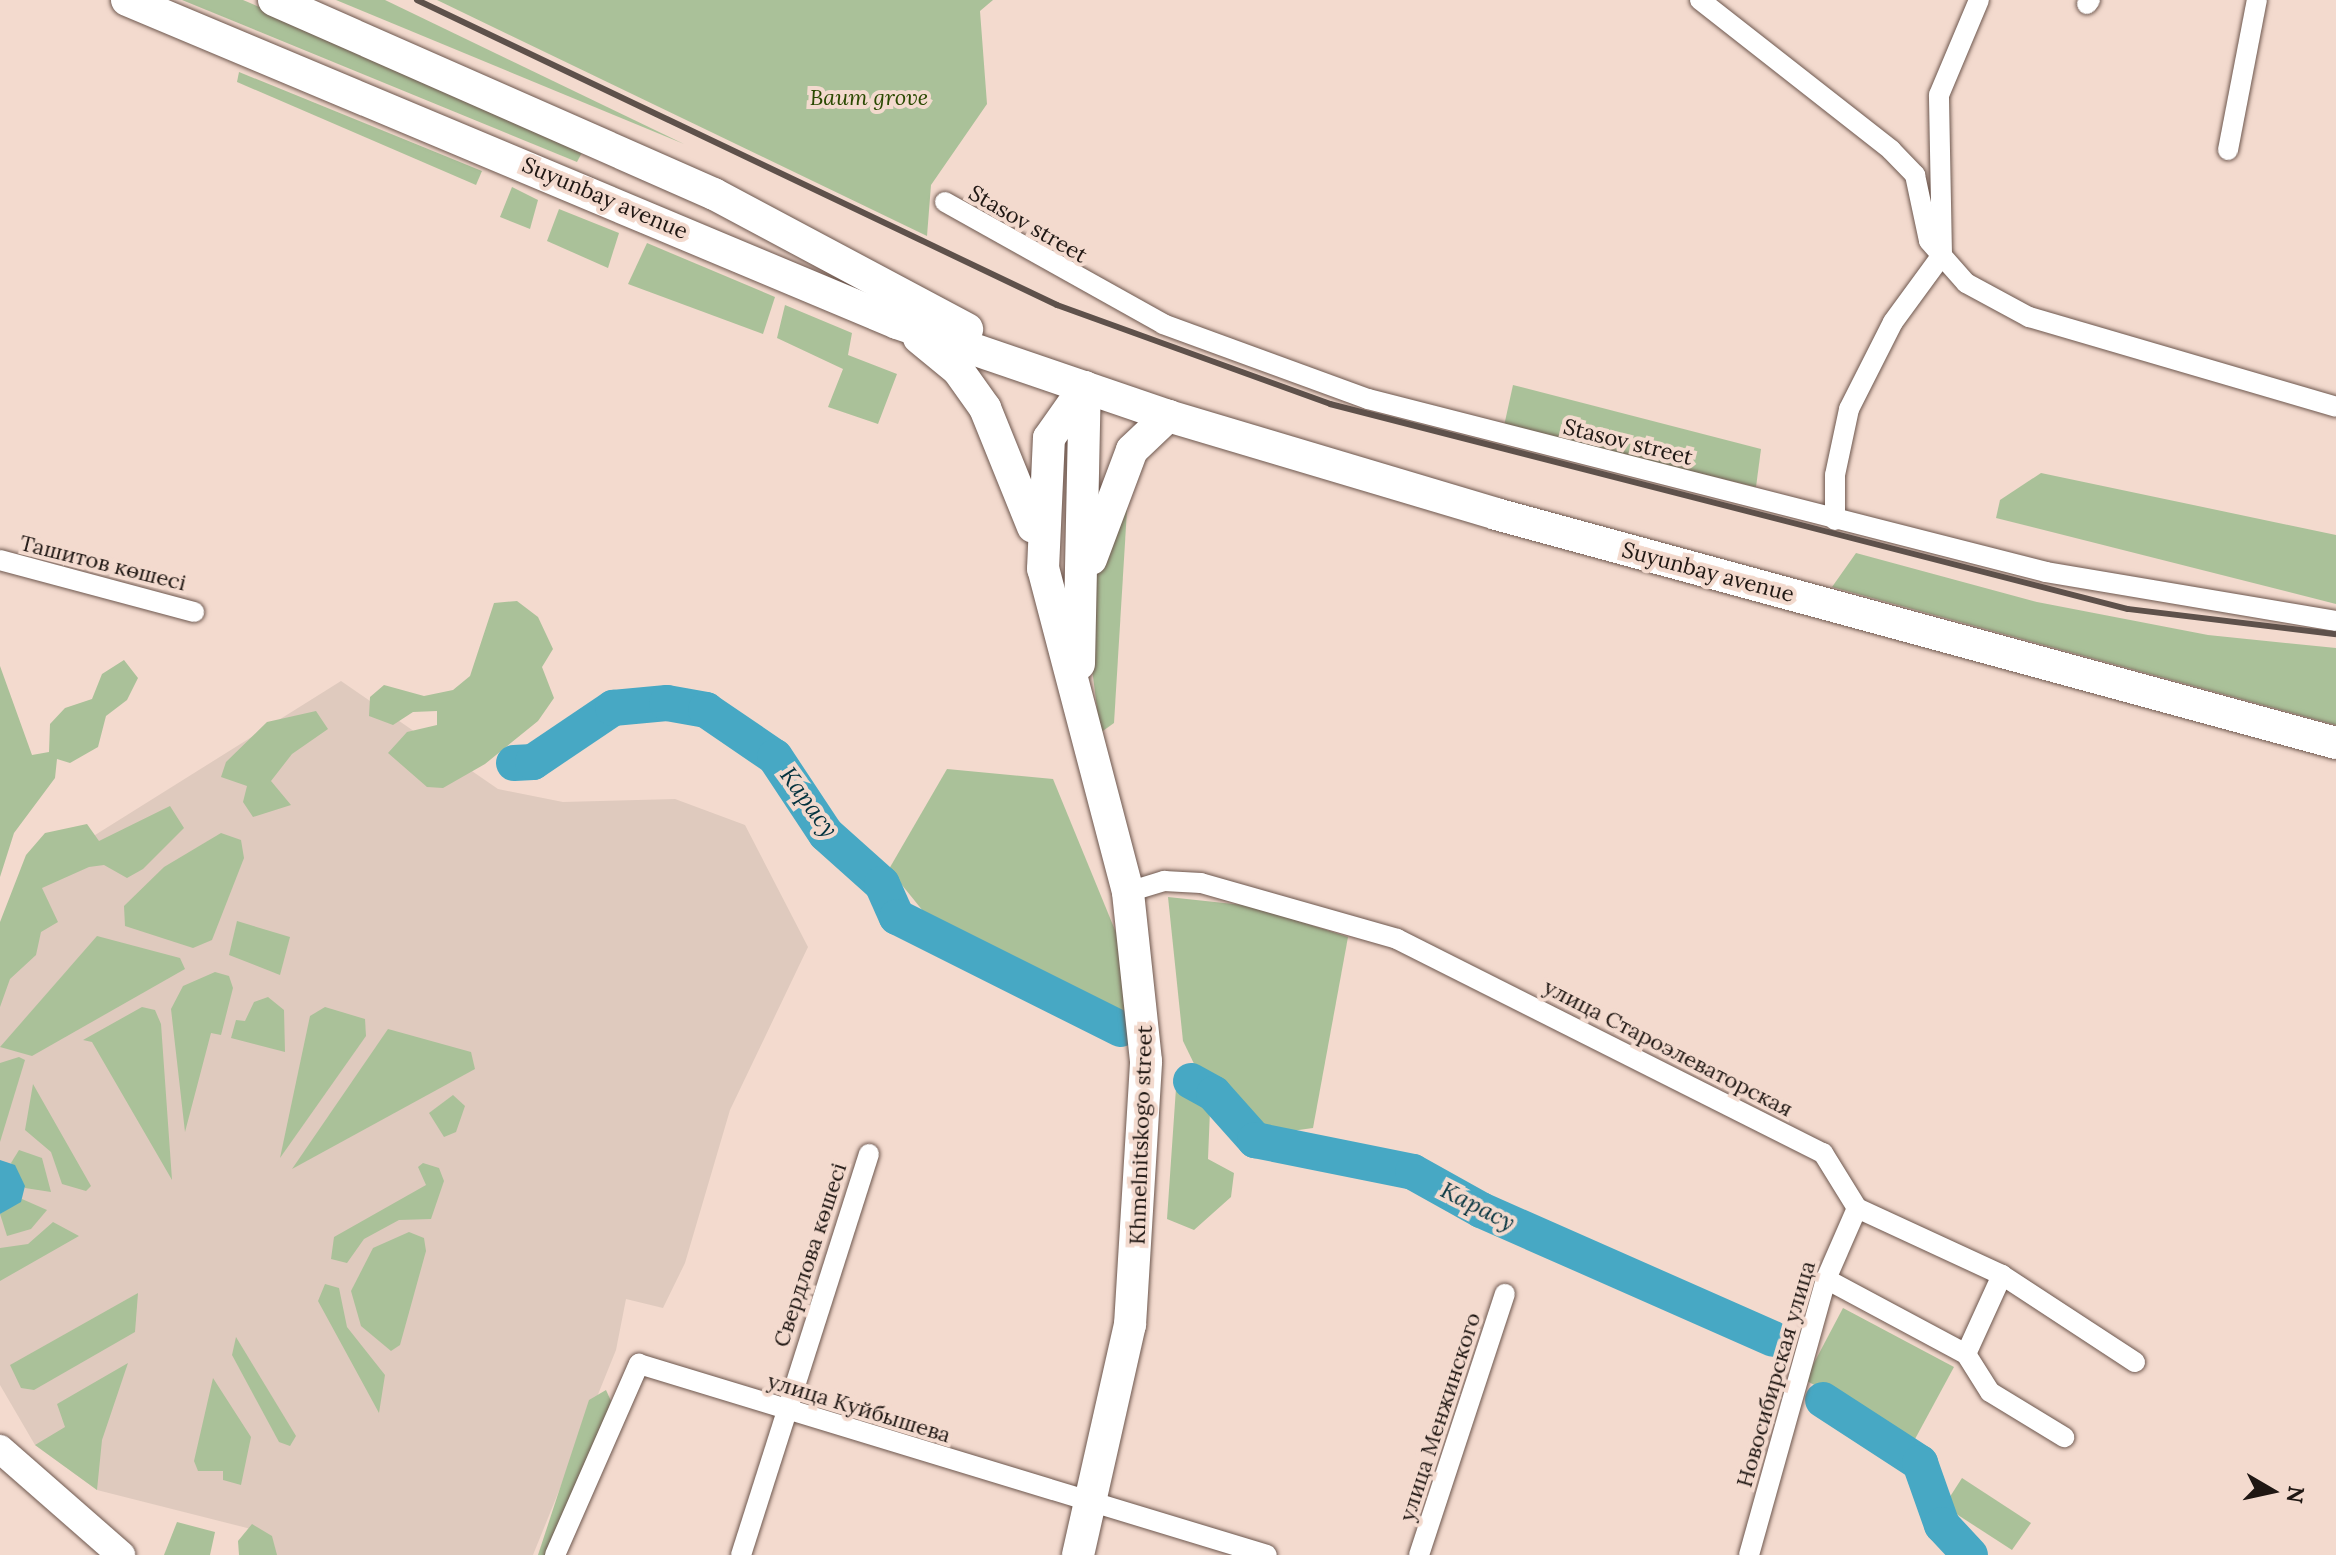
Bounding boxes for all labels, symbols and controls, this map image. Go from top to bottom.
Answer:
park label: Baum grove [810,85,928,111]
street label: Suyunbay avenue [518,151,692,245]
street label: Stasov street [964,180,1092,268]
street label: Stasov street [1561,413,1695,471]
street label: Ташитов көшесі [17,530,189,596]
street label: Suyunbay avenue [1619,536,1797,608]
water label: Карасу [774,761,844,843]
street label: улица Староэлеваторская [1539,974,1797,1122]
street label: Khmelnitskogo street [1124,1025,1158,1245]
street label: Свердлова көшесі [768,1160,852,1350]
water label: Карасу [1436,1175,1520,1237]
street label: Новосибирская улица [1731,1258,1821,1490]
street label: улица Менжинского [1394,1309,1486,1525]
street label: улица Куйбышева [764,1368,954,1448]
north arrow [2232,1451,2312,1531]
text: N [2281,1484,2311,1505]

